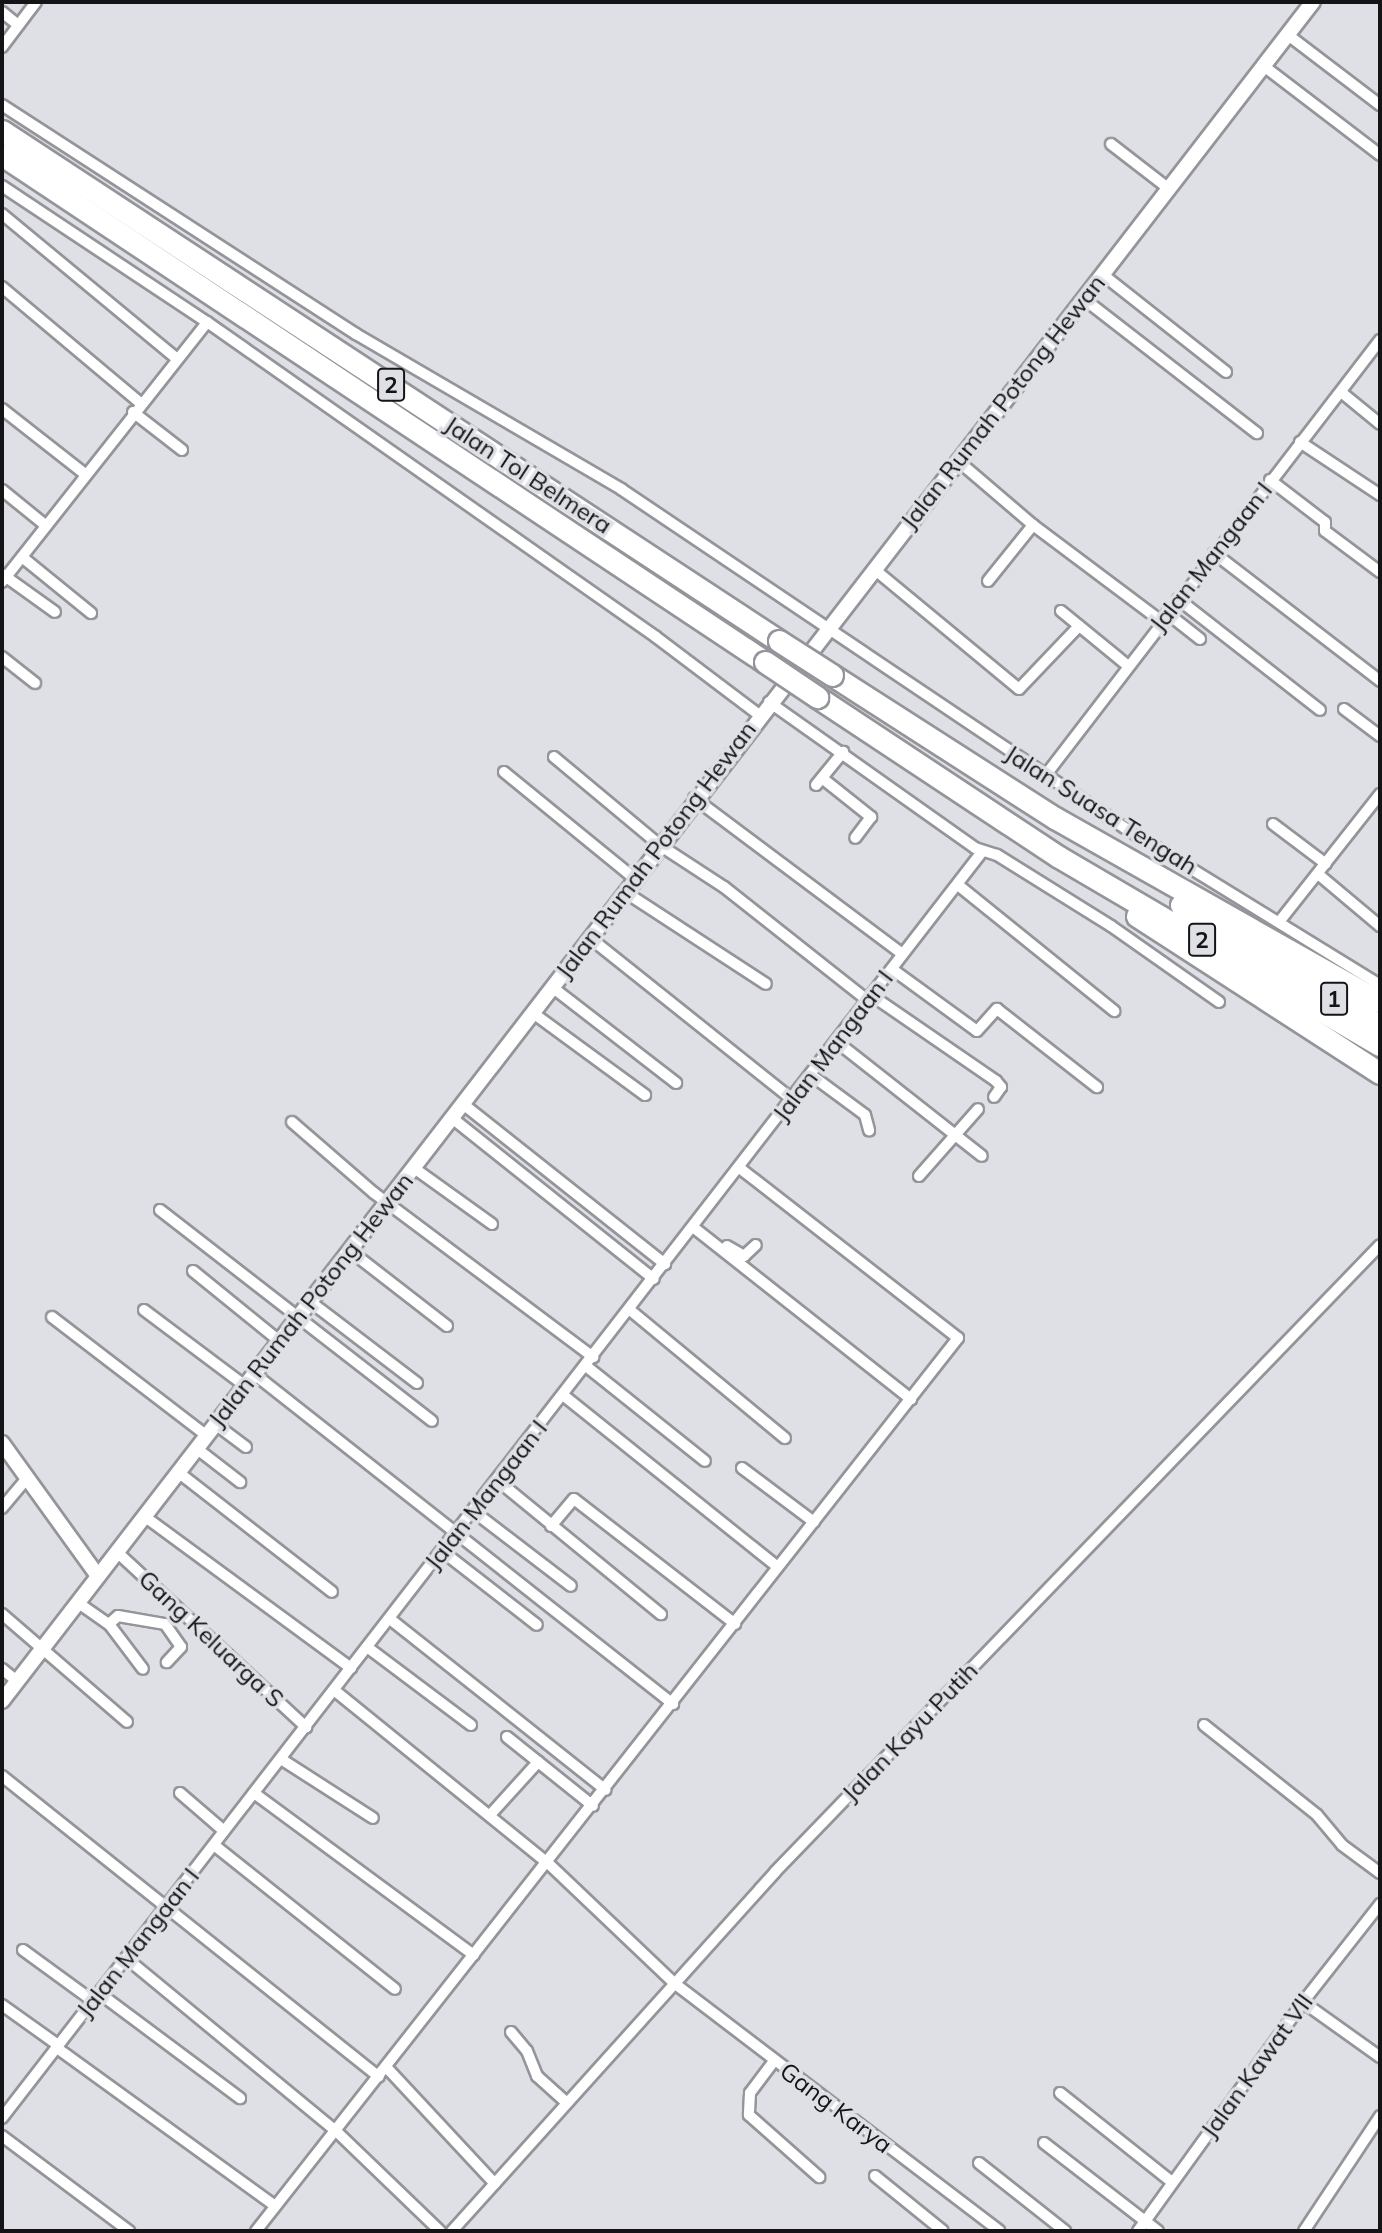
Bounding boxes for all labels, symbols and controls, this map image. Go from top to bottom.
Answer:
street label: Jalan Rumah Potong Hewan [895,269,1111,535]
road number: 2 [377,366,405,404]
street label: Jalan Tol Belmera [439,410,617,540]
street label: Jalan Mangaan I [1144,477,1278,637]
street label: Jalan Rumah Potong Hewan [550,716,762,984]
street label: Jalan Suasa Tengah [1000,739,1202,881]
road number: 2 [1188,920,1216,959]
street label: Jalan Mangaan I [767,965,899,1127]
road number: 1 [1320,980,1348,1018]
street label: Jalan Rumah Potong Hewan [203,1167,419,1433]
street label: Jalan Mangaan I [419,1415,553,1575]
street label: Gang Keluarga S [133,1565,289,1713]
street label: Jalan Kayu Putih [836,1656,984,1808]
street label: Jalan Mangaan I [71,1863,205,2023]
street label: Jalan Kawat VII [1195,1988,1319,2144]
street label: Gang Karya [774,2057,898,2159]

